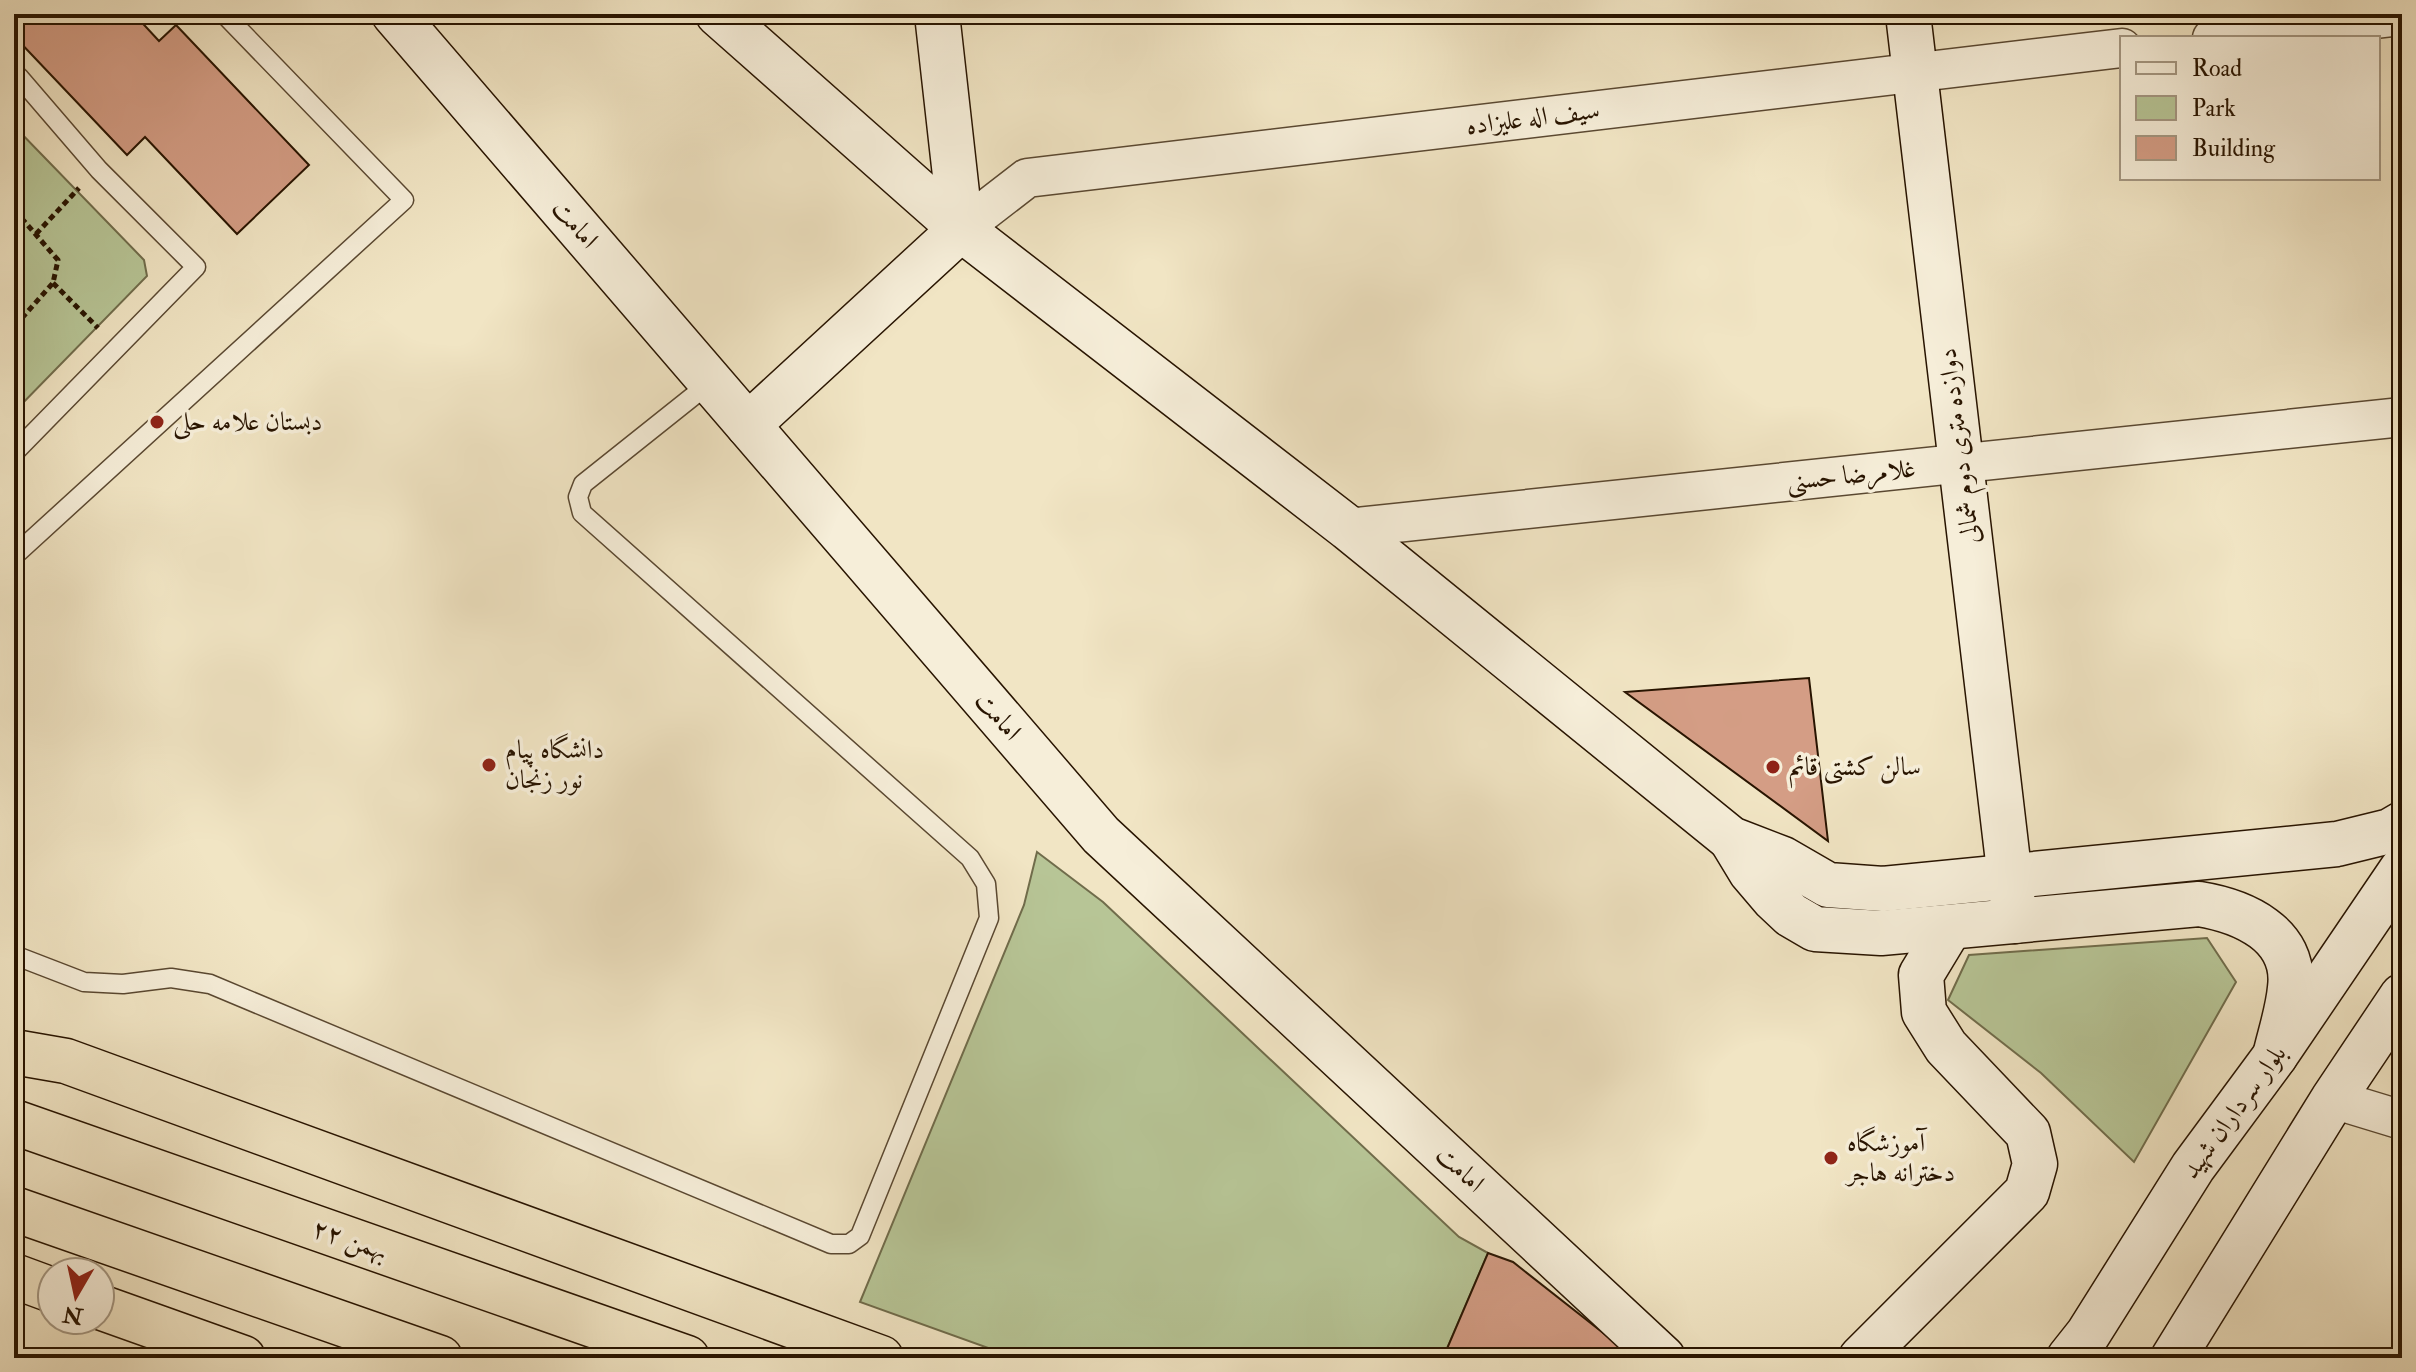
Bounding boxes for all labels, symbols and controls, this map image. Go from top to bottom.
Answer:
legend [2120,36,2380,180]
text: Road [2192,53,2242,84]
text: Park [2192,93,2236,124]
street label: سیف اله علیزاده [1464,94,1602,142]
text: Building [2192,133,2276,164]
street label: امامت [545,193,605,255]
street label: دوازده متری دوم شمالی [1931,346,1993,546]
place label: دبستان علامه حلی [173,406,322,440]
marker: دبستان علامه حلی [148,413,166,431]
street label: غلامرضا حسنی [1785,452,1917,500]
street label: امامت [968,685,1028,747]
place label: دانشگاه پیام نور زنجان [505,733,604,796]
place label: سالن کشتی قائم [1789,751,1921,789]
marker: دانشگاه پیام نور زنجان [480,756,498,774]
marker: سالن کشتی قائم [1764,758,1782,776]
street label: بلوار سرداران شهید [2175,1039,2293,1185]
place label: آموزشگاه دخترانه هاجر [1844,1126,1955,1189]
street label: امامت [1429,1139,1491,1199]
marker: آموزشگاه دخترانه هاجر [1822,1149,1840,1167]
street label: ۲۲ بهمن [308,1212,392,1269]
north arrow [36,1256,116,1336]
text: N [61,1299,86,1330]

